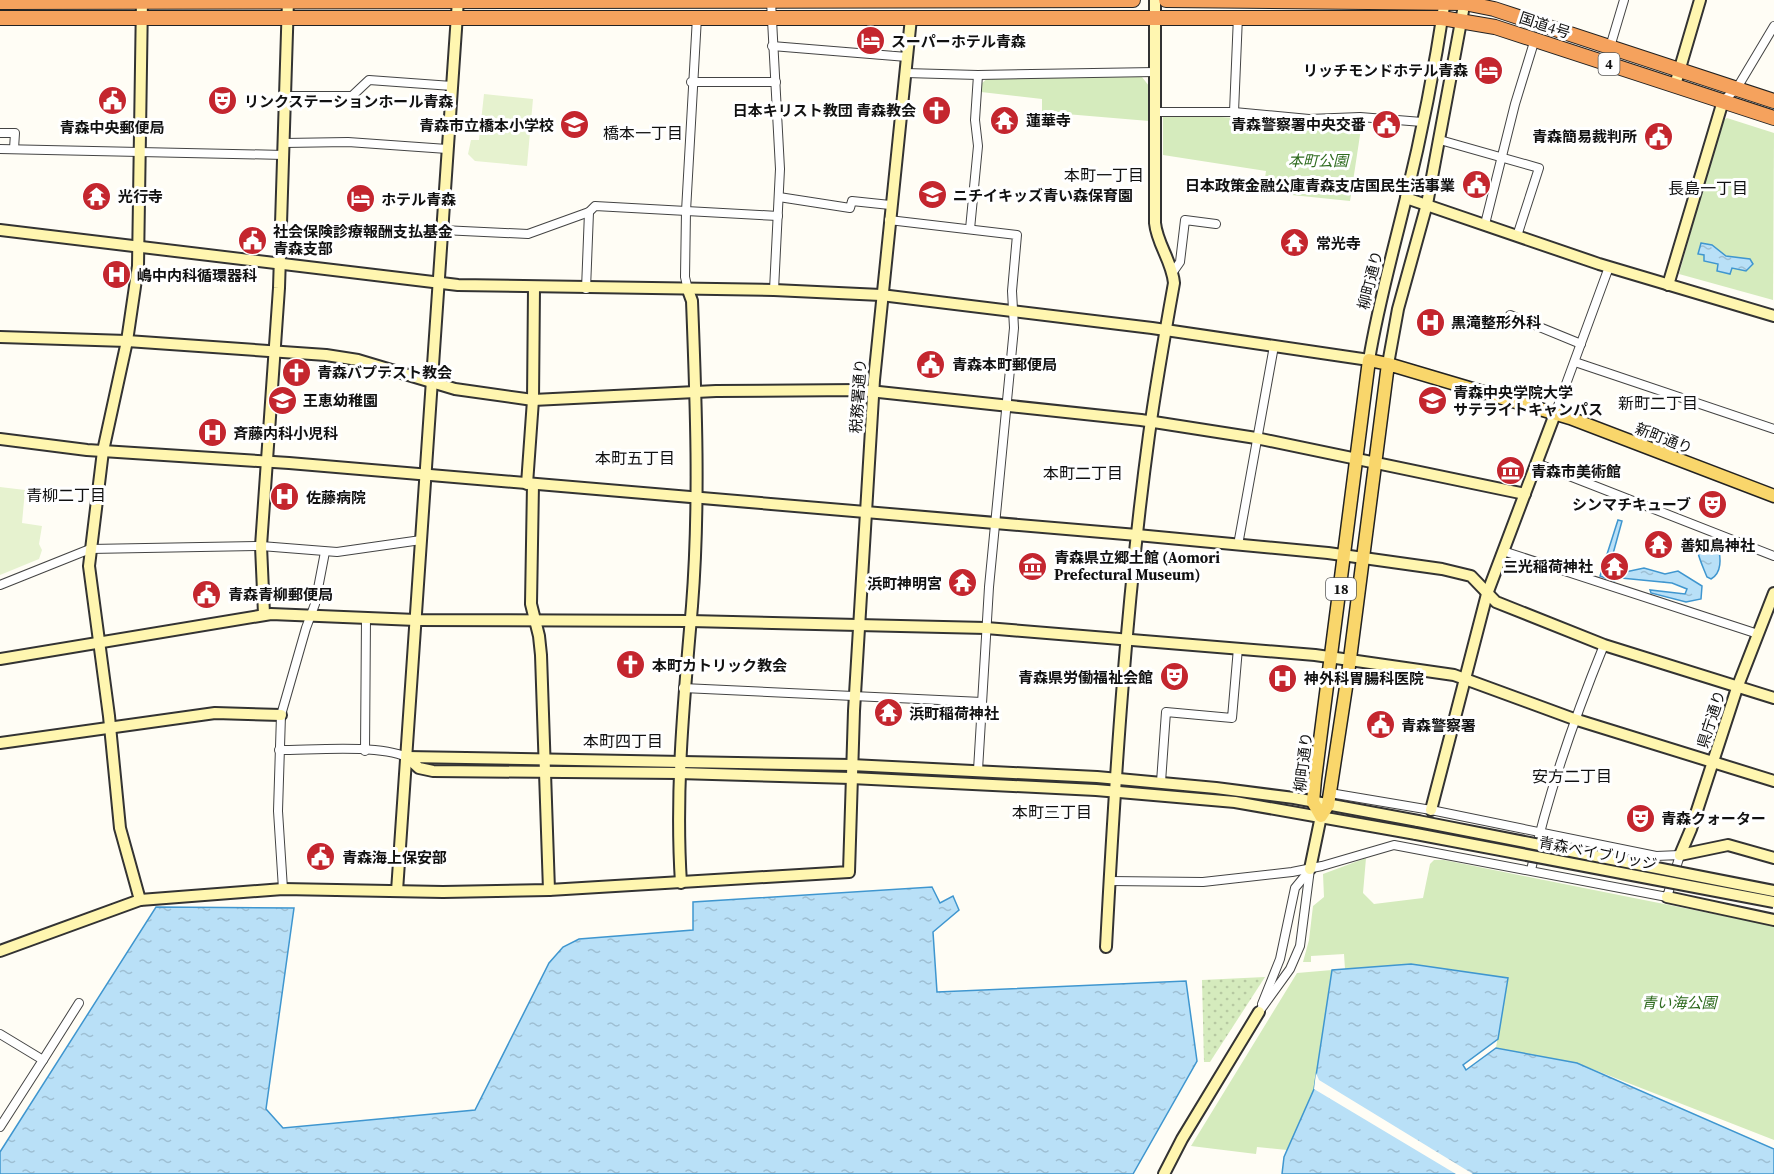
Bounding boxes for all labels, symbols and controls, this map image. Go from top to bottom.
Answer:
street label: 国道4号 [1517,7,1573,43]
hotel icon: スーパーホテル青森 [854,25,886,57]
place label: スーパーホテル青森 [891,31,1026,52]
road number: 4 [1598,53,1620,75]
hotel icon: リッチモンドホテル青森 [1473,54,1505,86]
place label: リッチモンドホテル青森 [1303,60,1468,81]
public building icon: 青森中央郵便局 [96,84,128,116]
theatre icon: リンクステーションホール青森 [207,85,239,117]
place label: リンクステーションホール青森 [244,91,453,112]
church icon: 日本キリスト教団 青森教会 [921,94,953,126]
place label: 日本キリスト教団 青森教会 [733,100,916,121]
temple icon: 蓮華寺 [989,104,1021,136]
public building icon: 青森警察署中央交番 [1371,108,1403,140]
school or university icon: 青森市立橋本小学校 [559,109,591,141]
place label: 蓮華寺 [1026,110,1071,131]
place label: 青森警察署中央交番 [1231,114,1366,135]
place label: 青森市立橋本小学校 [419,115,554,136]
place label: 青森中央郵便局 [59,117,165,138]
public building icon: 青森簡易裁判所 [1642,120,1674,152]
district label: 橋本一丁目 [603,122,683,144]
place label: 青森簡易裁判所 [1532,126,1637,147]
park label: 本町公園 [1288,150,1350,171]
district label: 本町一丁目 [1064,164,1144,186]
public building icon: 日本政策金融公庫青森支店国民生活事業 [1460,169,1492,201]
place label: 日本政策金融公庫青森支店国民生活事業 [1185,175,1455,196]
district label: 長島一丁目 [1668,177,1748,199]
school or university icon: ニチイキッズ青い森保育園 [916,179,948,211]
temple icon: 光行寺 [81,180,113,212]
hotel icon: ホテル青森 [344,183,376,215]
place label: ニチイキッズ青い森保育園 [953,185,1133,206]
place label: 光行寺 [118,186,163,207]
place label: ホテル青森 [381,189,456,210]
place label: 社会保険診療報酬支払基金 青森支部 [273,221,453,259]
public building icon: 社会保険診療報酬支払基金 青森支部 [236,224,268,256]
temple icon: 常光寺 [1279,227,1311,259]
place label: 常光寺 [1316,233,1361,254]
street label: 柳町通り [1353,248,1387,312]
hospital icon: 嶋中内科循環器科 [100,259,132,291]
place label: 嶋中内科循環器科 [137,265,257,286]
hospital icon: 黒滝整形外科 [1414,306,1446,338]
place label: 黒滝整形外科 [1451,312,1541,333]
public building icon: 青森本町郵便局 [915,348,947,380]
place label: 青森本町郵便局 [952,354,1057,375]
church icon: 青森バプテスト教会 [280,356,312,388]
street label: 税務署通り [845,358,871,434]
place label: 青森バプテスト教会 [317,362,452,383]
place label: 青森中央学院大学 サテライトキャンパス [1453,382,1603,420]
school or university icon: 王恵幼稚園 [266,384,298,416]
school or university icon: 青森中央学院大学 サテライトキャンパス [1416,385,1448,417]
place label: 王恵幼稚園 [303,390,378,411]
district label: 新町二丁目 [1618,392,1698,414]
hospital icon: 斉藤内科小児科 [196,417,228,449]
street label: 新町通り [1632,417,1696,459]
place label: 斉藤内科小児科 [233,423,338,444]
district label: 本町五丁目 [595,447,675,469]
museum icon: 青森市美術館 [1494,455,1526,487]
place label: 青森市美術館 [1531,461,1621,482]
district label: 本町二丁目 [1043,462,1123,484]
hospital icon: 佐藤病院 [269,481,301,513]
district label: 青柳二丁目 [26,484,106,506]
place label: 佐藤病院 [306,487,366,508]
theatre icon: シンマチキューブ [1696,488,1728,520]
place label: シンマチキューブ [1572,494,1691,515]
temple icon: 善知鳥神社 [1643,529,1675,561]
place label: 善知鳥神社 [1680,535,1755,556]
place label: 青森県立郷土館 (Aomori Prefectural Museum) [1054,547,1220,585]
museum icon: 青森県立郷土館 (Aomori Prefectural Museum) [1017,550,1049,582]
temple icon: 三光稲荷神社 [1598,550,1630,582]
place label: 三光稲荷神社 [1503,556,1593,577]
temple icon: 浜町神明宮 [947,567,979,599]
place label: 浜町神明宮 [867,573,942,594]
public building icon: 青森青柳郵便局 [191,578,223,610]
road number: 18 [1326,578,1356,600]
place label: 青森青柳郵便局 [228,584,333,605]
church icon: 本町カトリック教会 [615,649,647,681]
place label: 本町カトリック教会 [652,655,787,676]
theatre icon: 青森県労働福祉会館 [1158,661,1190,693]
hospital icon: 神外科胃腸科医院 [1267,662,1299,694]
place label: 青森県労働福祉会館 [1018,667,1153,688]
place label: 神外科胃腸科医院 [1303,668,1424,689]
street label: 県庁通り [1692,687,1730,751]
temple icon: 浜町稲荷神社 [872,697,904,729]
place label: 浜町稲荷神社 [909,703,999,724]
public building icon: 青森警察署 [1364,709,1396,741]
place label: 青森警察署 [1401,715,1476,736]
district label: 本町四丁目 [583,730,663,752]
street label: 柳町通り [1289,731,1317,793]
district label: 安方二丁目 [1532,765,1612,787]
district label: 本町三丁目 [1012,801,1092,823]
theatre icon: 青森クォーター [1624,802,1656,834]
place label: 青森クォーター [1661,808,1766,829]
street label: 青森ベイブリッジ [1537,831,1659,875]
public building icon: 青森海上保安部 [305,841,337,873]
place label: 青森海上保安部 [342,847,447,868]
park label: 青い海公園 [1641,992,1718,1013]

